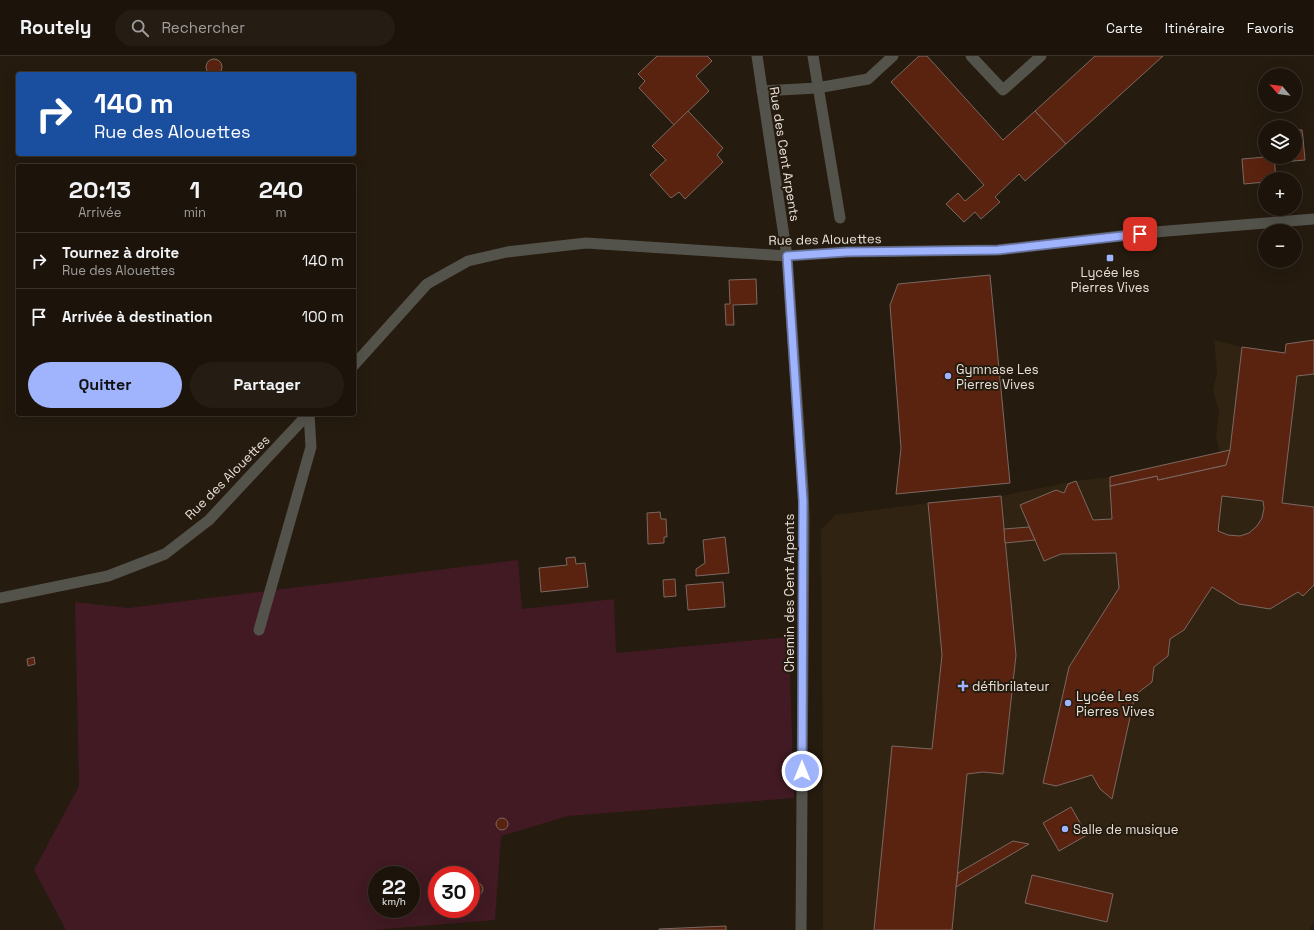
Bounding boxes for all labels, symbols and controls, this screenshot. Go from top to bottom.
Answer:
search box [115,10,395,46]
text: Routely [20,15,91,40]
icon: search [129,17,151,39]
text: Rechercher [161,18,245,37]
text: Carte [1106,19,1143,37]
text: Itinéraire [1165,19,1225,37]
text: Favoris [1247,19,1294,37]
north arrow [1258,68,1302,112]
map controls [1258,68,1302,268]
text: 140 m [94,85,174,121]
street label: Rue des Cent Arpents [765,85,804,223]
icon: right [28,88,80,140]
text: Rue des Alouettes [94,120,251,143]
button: layers [1258,120,1302,164]
button: + [1258,172,1302,216]
text: 20:13 [69,174,131,205]
text: 1 [189,174,200,205]
text: 240 [259,174,303,205]
text: Arrivée [78,204,121,221]
text: min [184,204,206,221]
text: m [275,204,287,221]
pin [1123,217,1157,251]
icon: arrive [1129,223,1151,245]
button: − [1258,224,1302,268]
street label: Rue des Alouettes [768,230,882,249]
text: Tournez à droite [62,243,179,262]
icon: right [28,250,50,272]
text: 140 m [302,251,344,270]
marker: Lycée les Pierres Vives [1105,253,1115,263]
text: Rue des Alouettes [62,262,175,279]
place label: Lycée les Pierres Vives [1071,264,1149,296]
icon: arrive [28,306,50,328]
text: Arrivée à destination [62,307,212,326]
text: 100 m [302,307,344,326]
place label: Gymnase Les Pierres Vives [956,361,1039,393]
button: Quitter [28,362,182,408]
button: Partager [190,362,344,408]
marker: Gymnase Les Pierres Vives [943,371,953,381]
street label: Rue des Alouettes [181,431,273,523]
street label: Chemin des Cent Arpents [781,514,798,672]
place label: défibrilateur [972,678,1050,695]
marker: défibrilateur [957,680,969,692]
place label: Lycée Les Pierres Vives [1076,688,1155,720]
marker: Lycée Les Pierres Vives [1063,698,1073,708]
position arrow [781,750,823,792]
place label: Salle de musique [1073,821,1178,838]
marker: Salle de musique [1060,824,1070,834]
speed limit sign: 30 [428,866,480,918]
text: 22 [382,874,406,900]
text: km/h [382,895,406,908]

